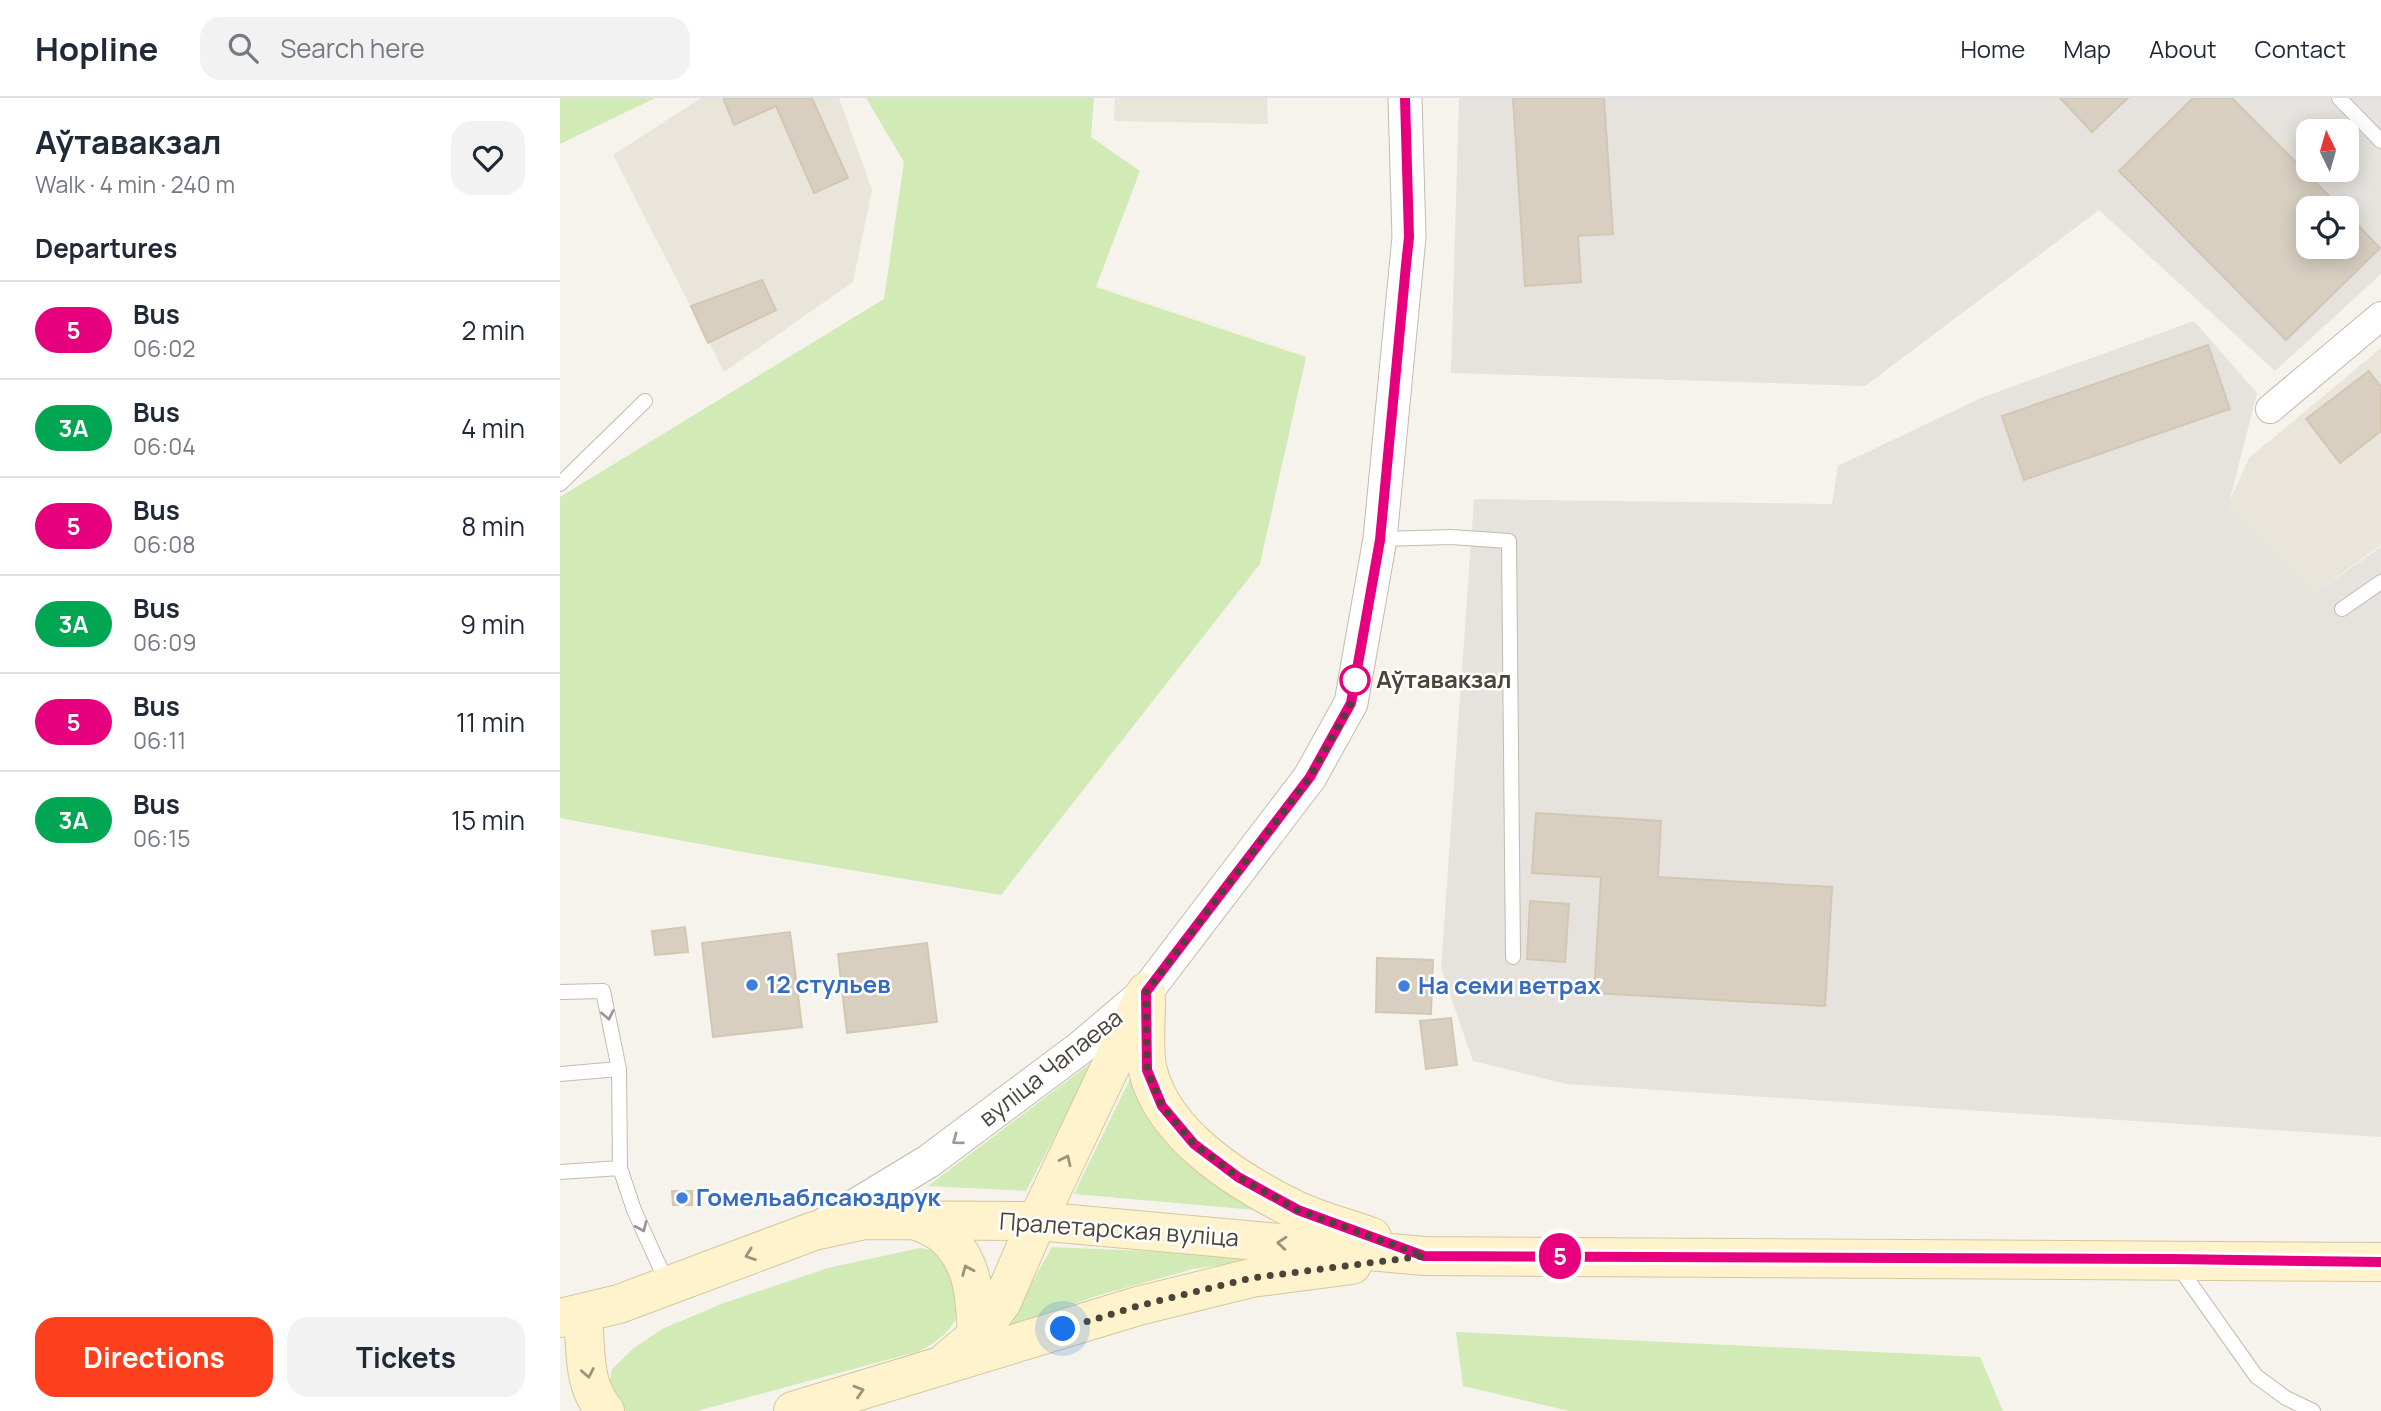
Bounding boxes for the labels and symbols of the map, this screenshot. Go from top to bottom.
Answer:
north arrow [2296,119,2359,182]
place label: Аўтавакзал [1376,662,1512,695]
marker: Аўтавакзал [1340,665,1370,695]
place label: 12 стульев [766,967,891,1000]
place label: На семи ветрах [1418,968,1601,1001]
marker: 12 стульев [744,977,760,993]
marker: На семи ветрах [1396,978,1412,994]
street label: вуліца Чапаева [972,1000,1129,1133]
one-way arrow [600,1009,615,1021]
one-way arrow [952,1132,965,1144]
one-way arrow [1058,1155,1072,1167]
place label: Гомельаблсаюздрук [696,1180,942,1213]
marker: Гомельаблсаюздрук [674,1190,690,1206]
street label: Пралетарская вуліца [998,1204,1240,1253]
one-way arrow [634,1220,648,1232]
line badge: 5 [1537,1233,1583,1279]
one-way arrow [1277,1236,1288,1251]
one-way arrow [745,1246,757,1260]
one-way arrow [961,1264,975,1276]
your location [1045,1311,1080,1346]
one-way arrow [580,1367,595,1379]
one-way arrow [852,1385,864,1400]

